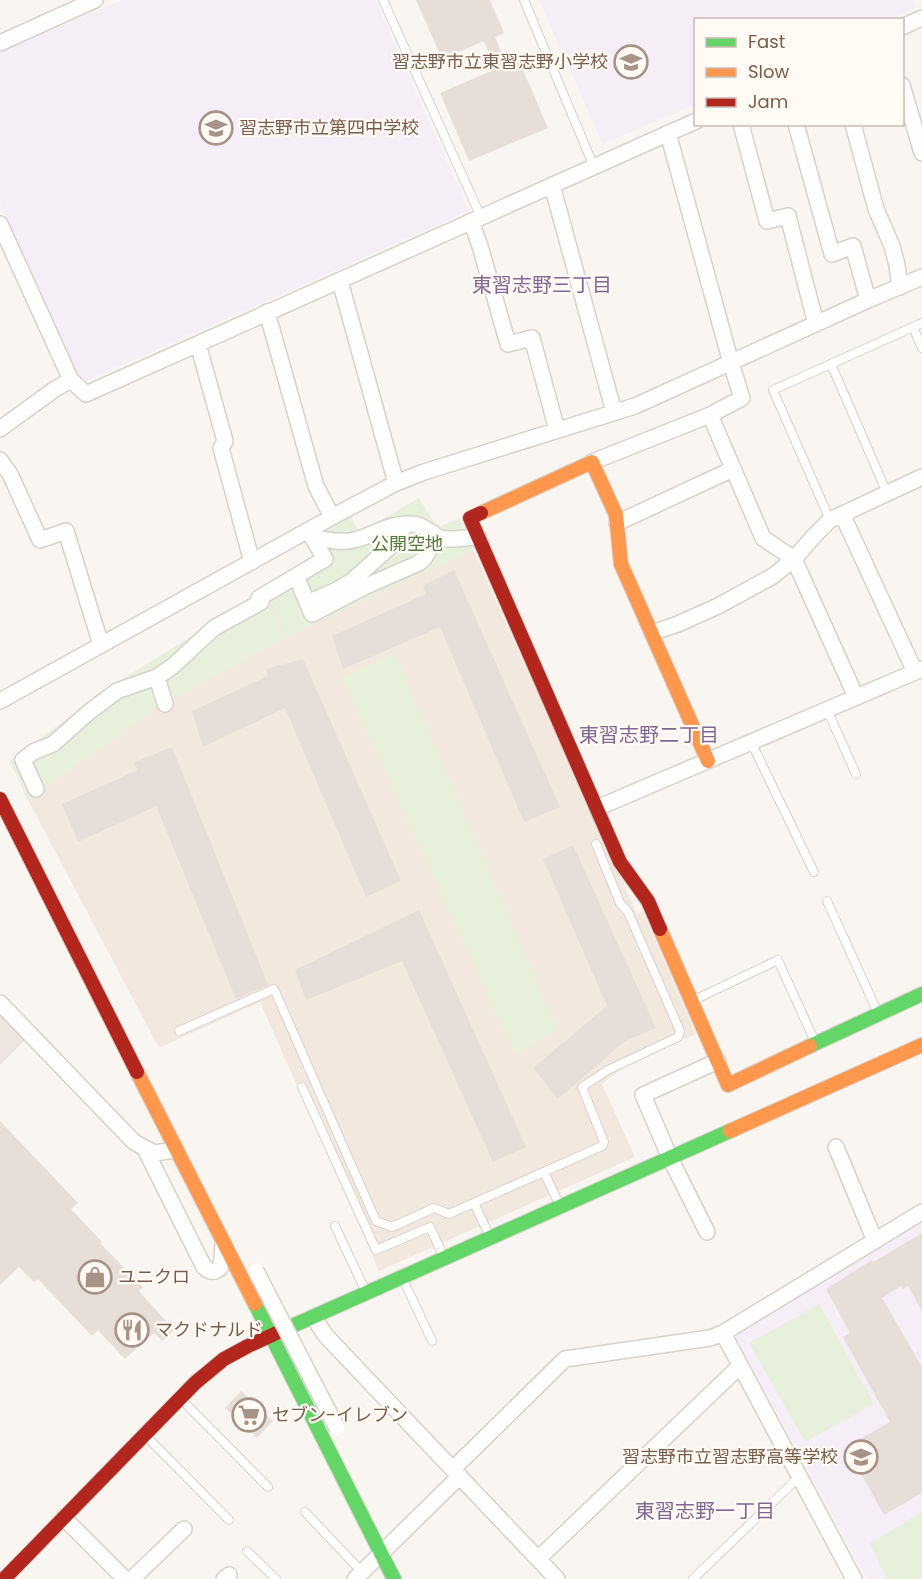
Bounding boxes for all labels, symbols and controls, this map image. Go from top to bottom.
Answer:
legend [694,18,904,126]
text: Fast [748,29,785,54]
school or university icon: 習志野市立東習志野小学校 [613,44,649,80]
place label: 習志野市立東習志野小学校 [392,49,608,74]
text: Slow [748,59,790,84]
text: Jam [748,89,788,114]
school or university icon: 習志野市立第四中学校 [198,110,234,146]
place label: 習志野市立第四中学校 [239,115,419,140]
district label: 東習志野三丁目 [472,271,612,299]
park label: 公開空地 [371,531,443,556]
district label: 東習志野二丁目 [579,721,719,749]
shop icon: ユニクロ [77,1259,113,1295]
place label: ユニクロ [118,1264,190,1289]
restaurant icon: マクドナルド [114,1312,150,1348]
place label: マクドナルド [155,1317,263,1342]
supermarket icon: セブン-イレブン [231,1397,267,1433]
place label: セブン-イレブン [272,1402,408,1427]
school or university icon: 習志野市立習志野高等学校 [843,1439,879,1475]
place label: 習志野市立習志野高等学校 [622,1444,838,1469]
district label: 東習志野一丁目 [635,1497,775,1525]

